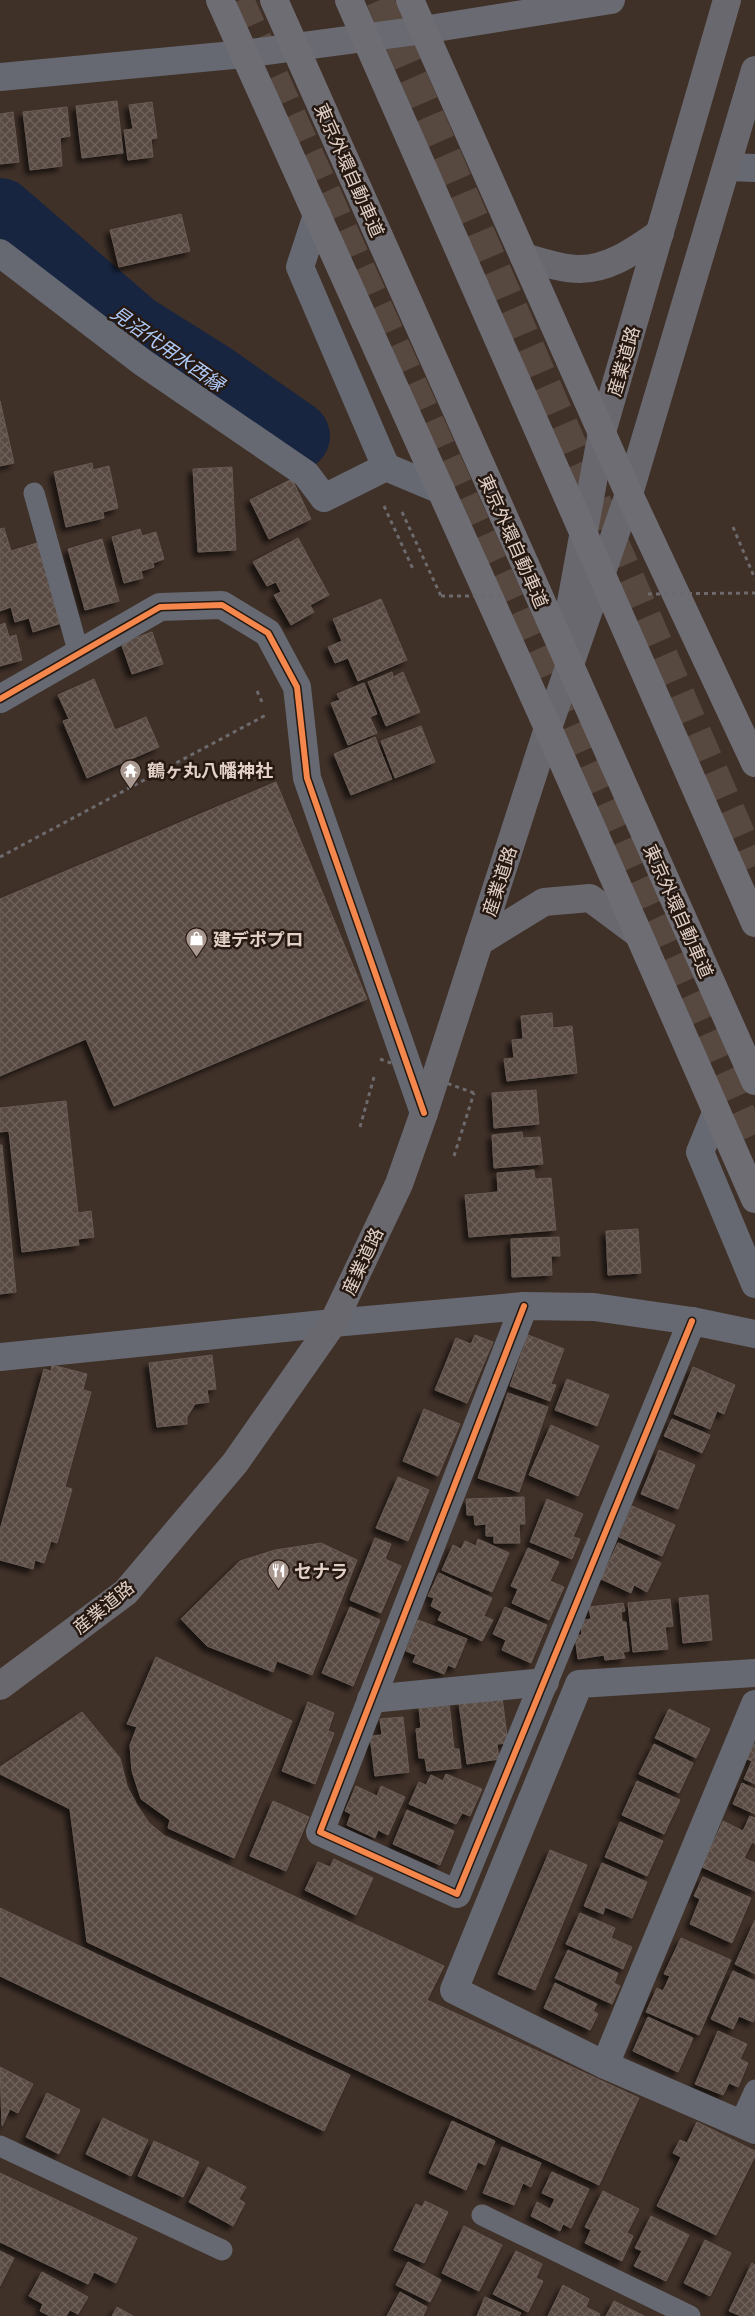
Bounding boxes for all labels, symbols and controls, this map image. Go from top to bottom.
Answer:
street label: 東京外環自動車道 [311,100,389,240]
water label: 見沼代用水西縁 [107,300,231,397]
street label: 産業道路 [603,323,643,399]
street label: 東京外環自動車道 [475,471,553,611]
temple icon: 鶴ヶ丸八幡神社 [119,758,143,789]
place label: 鶴ヶ丸八幡神社 [147,759,273,781]
street label: 東京外環自動車道 [640,841,718,981]
street label: 産業道路 [477,843,521,919]
shop icon: 建デポプロ [185,927,209,958]
place label: 建デポプロ [213,928,303,950]
street label: 産業道路 [337,1224,387,1298]
restaurant icon: セナラ [266,1559,290,1590]
place label: セナラ [294,1560,348,1582]
street label: 産業道路 [68,1576,138,1638]

